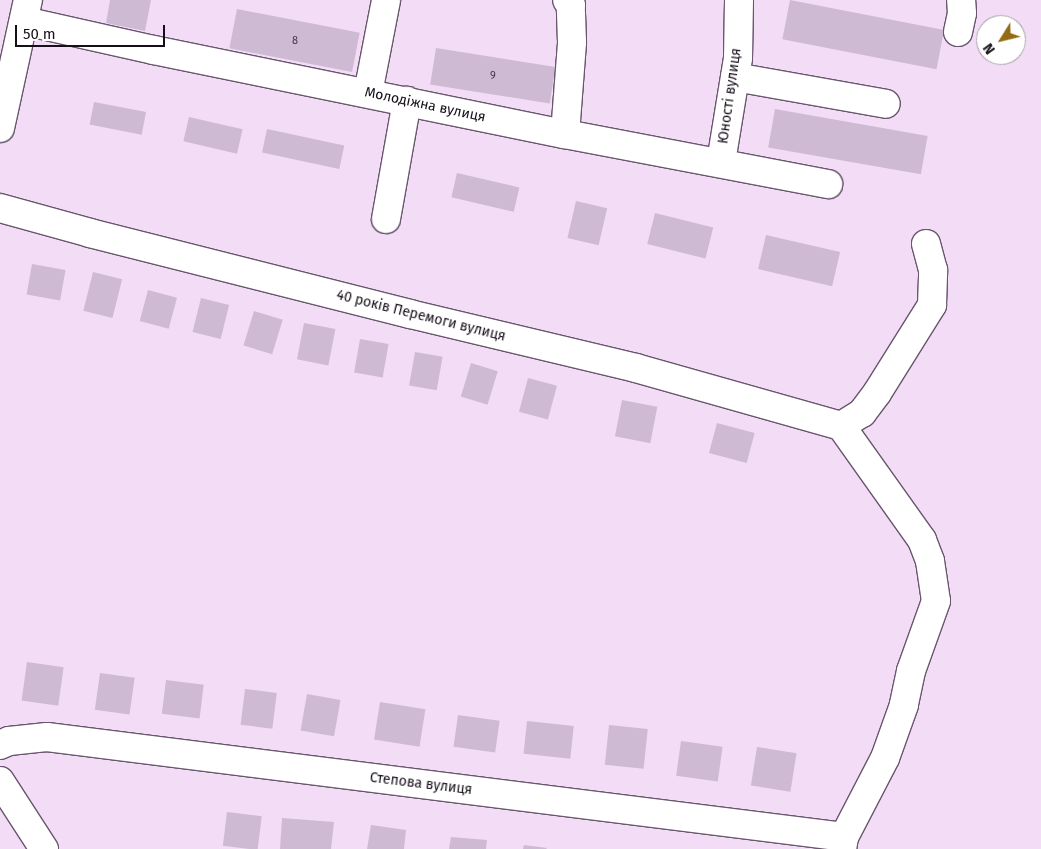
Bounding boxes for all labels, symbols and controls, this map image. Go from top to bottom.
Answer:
scale bar [18,15,168,47]
north arrow [976,15,1026,65]
text: 50 m [23,25,56,43]
house number: 8 [292,34,298,48]
text: N [980,40,999,57]
street label: Юності вулиця [715,47,745,145]
house number: 9 [490,69,496,83]
street label: Молодіжна вулиця [363,84,487,126]
street label: 40 років Перемоги вулиця [335,287,507,345]
street label: Степова вулиця [369,769,473,799]

